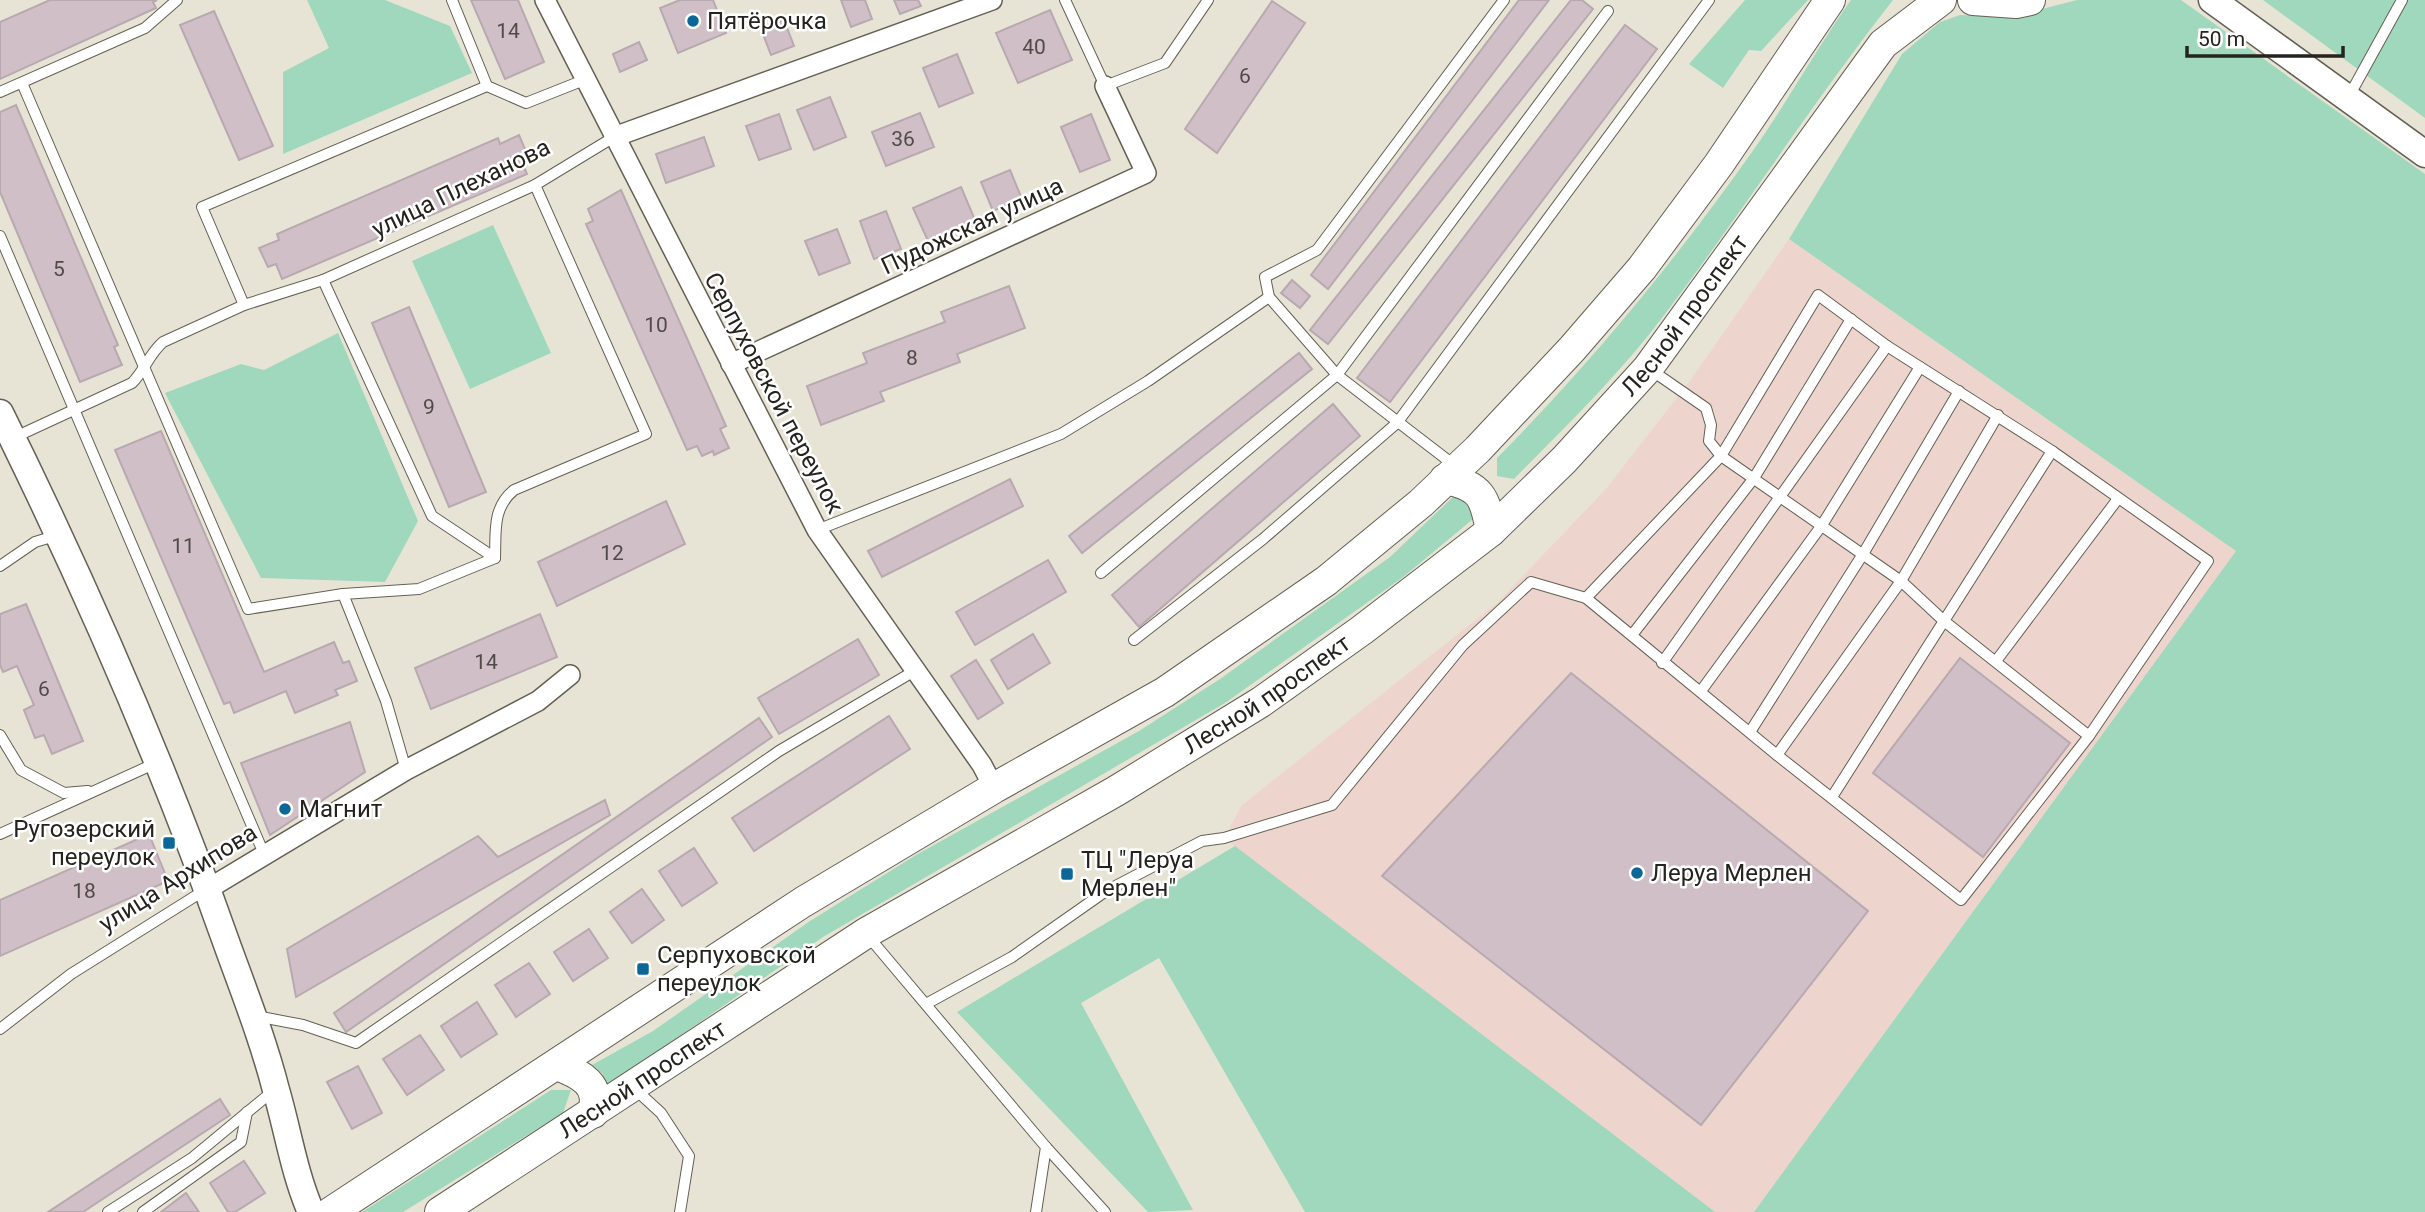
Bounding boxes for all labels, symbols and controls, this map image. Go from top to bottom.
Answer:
place label: Пятёрочка [707,7,827,35]
marker: Пятёрочка [685,13,701,29]
scale bar [2187,14,2343,58]
house number: 14 [496,19,520,43]
text: 50 m [2198,27,2245,51]
house number: 40 [1022,35,1046,59]
house number: 6 [1239,64,1251,88]
house number: 36 [891,127,915,151]
street label: улица Плеханова [367,133,555,243]
street label: Пудожская улица [877,172,1067,280]
street label: Лесной проспект [1615,229,1754,402]
house number: 5 [53,257,65,281]
street label: Серпуховской переулок [699,268,850,518]
house number: 10 [644,313,668,337]
house number: 8 [906,346,918,370]
house number: 9 [423,395,435,419]
house number: 11 [171,534,195,558]
house number: 12 [600,541,624,565]
street label: Лесной проспект [1179,629,1356,760]
house number: 14 [474,650,498,674]
house number: 6 [38,677,50,701]
place label: Магнит [299,795,383,823]
marker: Магнит [277,801,293,817]
place label: Ругозерский переулок [13,815,155,871]
street label: улица Архипова [94,818,262,938]
marker: Ругозерский переулок [161,835,177,851]
place label: ТЦ "Леруа Мерлен" [1081,846,1194,902]
place label: Леруа Мерлен [1651,859,1812,887]
marker: Леруа Мерлен [1629,865,1645,881]
marker: ТЦ "Леруа Мерлен" [1059,866,1075,882]
house number: 18 [72,879,96,903]
place label: Серпуховской переулок [657,941,816,997]
marker: Серпуховской переулок [635,961,651,977]
street label: Лесной проспект [553,1014,732,1144]

